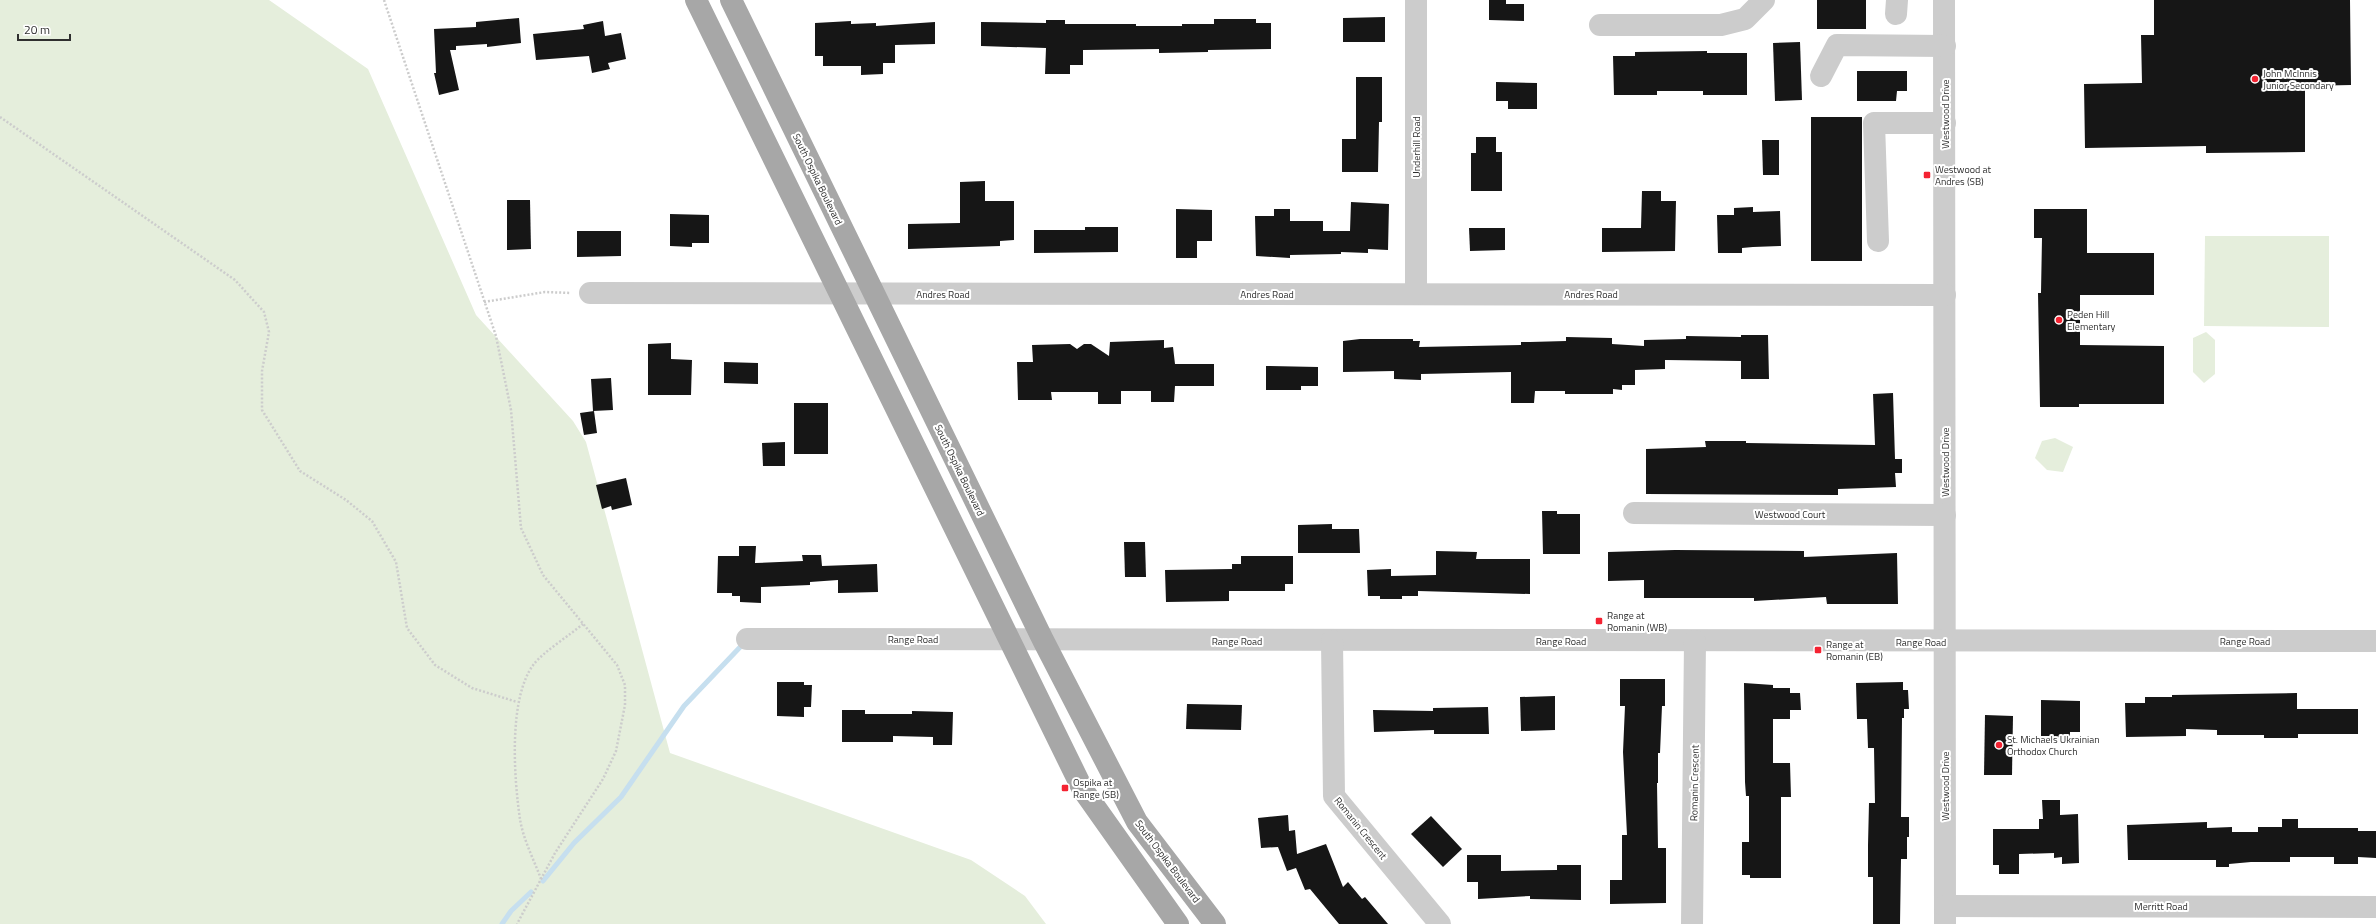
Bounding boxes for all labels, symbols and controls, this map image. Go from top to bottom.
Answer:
scale bar [18,16,70,42]
text: 20 m [24,20,50,39]
place label: John McInnis Junior Secondary [2263,66,2334,93]
marker: John McInnis Junior Secondary [2250,74,2260,84]
street label: Westwood Drive [1938,79,1953,149]
street label: Underhill Road [1409,116,1424,178]
street label: South Ospika Boulevard [789,131,846,228]
place label: Westwood at Andres (SB) [1935,162,1992,189]
marker: Westwood at Andres (SB) [1922,170,1932,180]
street label: Andres Road [916,287,970,302]
street label: Andres Road [1240,287,1294,302]
street label: Andres Road [1564,287,1618,302]
place label: Peden Hill Elementary [2067,307,2116,334]
marker: Peden Hill Elementary [2054,315,2064,325]
street label: South Ospika Boulevard [931,422,988,519]
street label: Westwood Drive [1938,427,1953,497]
street label: Westwood Court [1755,507,1826,522]
place label: Range at Romanin (WB) [1607,608,1668,635]
marker: Range at Romanin (WB) [1594,616,1604,626]
street label: Range Road [888,632,938,647]
street label: Range Road [1212,634,1262,649]
street label: Range Road [1536,634,1586,649]
street label: Range Road [2220,634,2270,649]
street label: Range Road [1896,635,1946,650]
place label: Range at Romanin (EB) [1826,637,1883,664]
marker: Range at Romanin (EB) [1813,645,1823,655]
place label: St. Michaels Ukrainian Orthodox Church [2007,732,2100,759]
marker: St. Michaels Ukrainian Orthodox Church [1994,740,2004,750]
street label: Romanin Crescent [1686,744,1703,821]
street label: Westwood Drive [1938,751,1953,821]
place label: Ospika at Range (SB) [1073,775,1119,802]
marker: Ospika at Range (SB) [1060,783,1070,793]
street label: Romanin Crescent [1331,794,1391,863]
street label: South Ospika Boulevard [1131,817,1204,906]
street label: Merritt Road [2134,899,2188,914]

